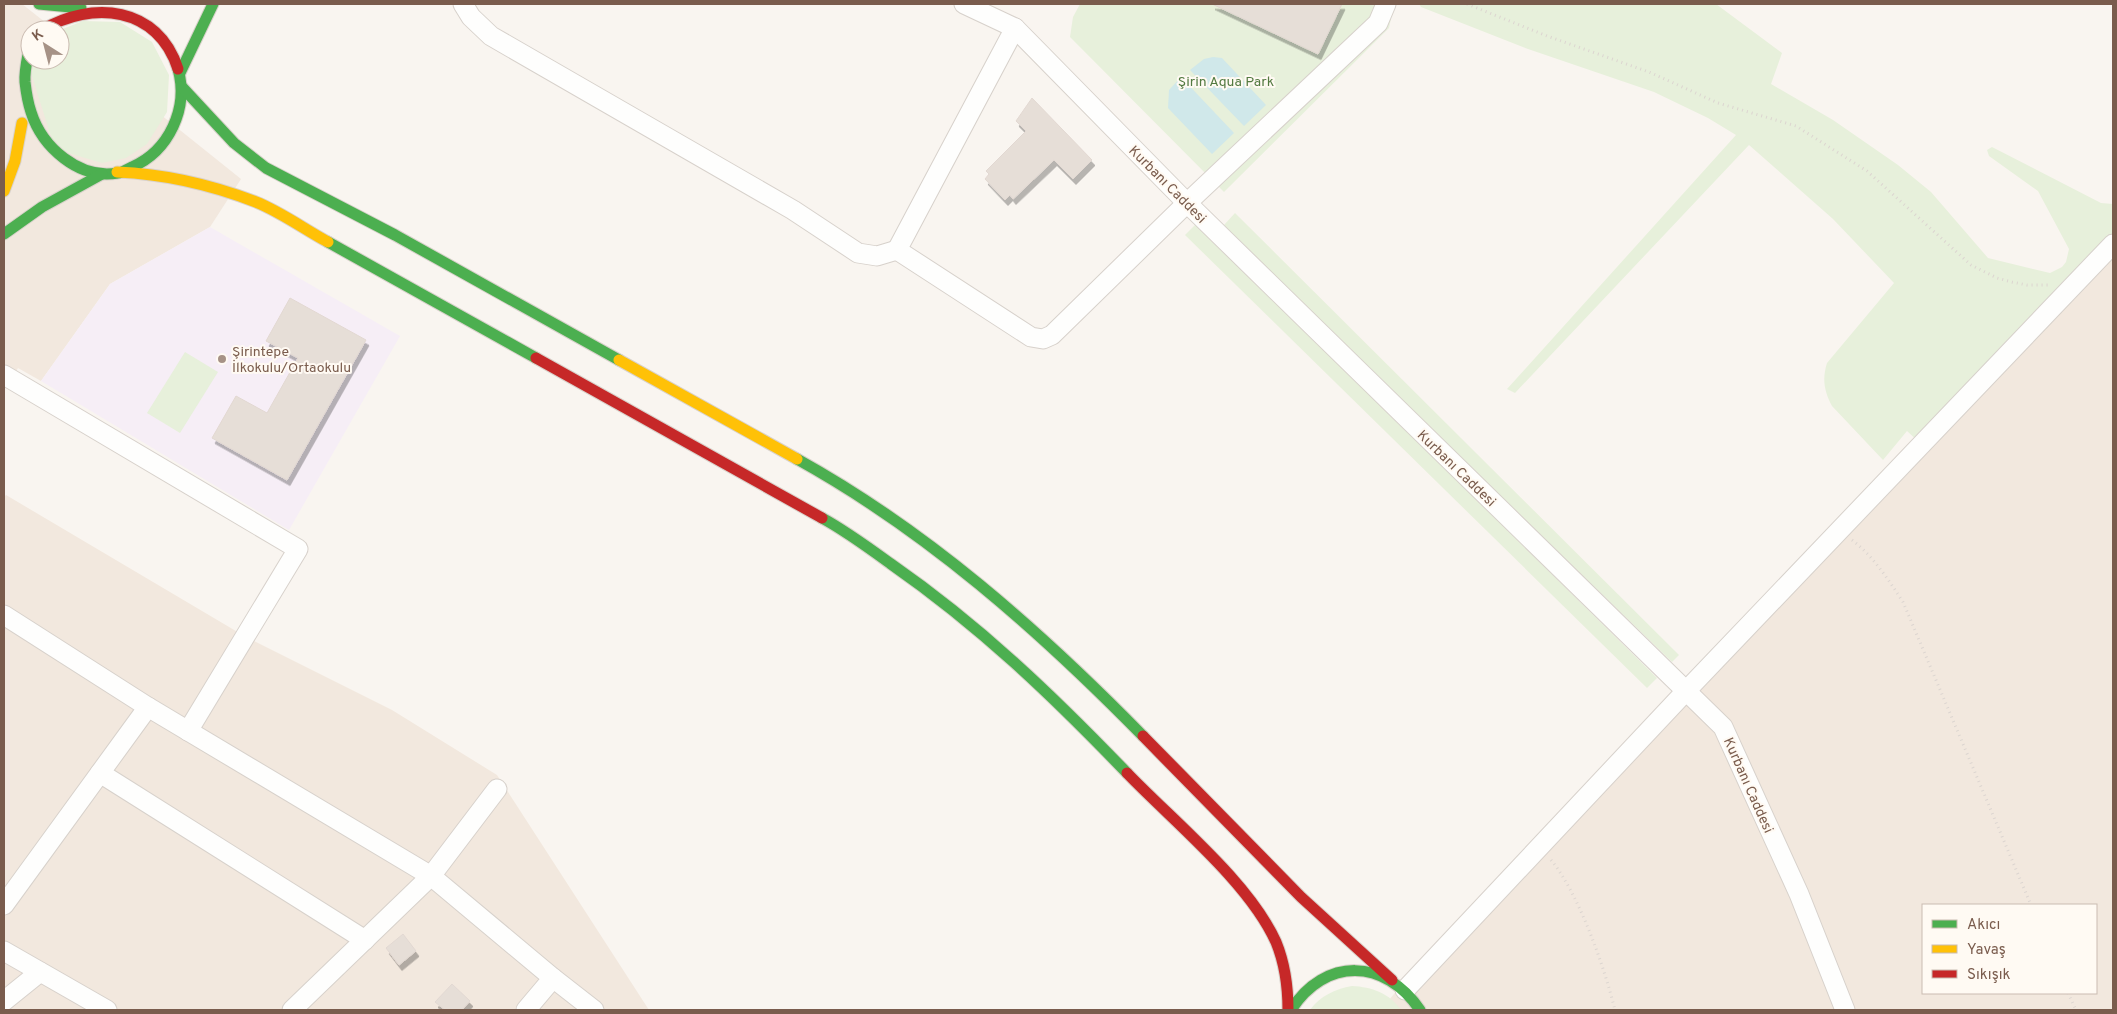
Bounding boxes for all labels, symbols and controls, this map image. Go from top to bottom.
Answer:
north arrow [20,20,70,70]
text: K [29,26,47,45]
park label: Şirin Aqua Park [1178,74,1274,91]
street label: Kurbanı Caddesi [1125,143,1209,227]
place label: Şirintepe İlkokulu/Ortaokulu [232,344,351,377]
marker: Şirintepe İlkokulu/Ortaokulu [216,353,228,365]
street label: Kurbanı Caddesi [1413,427,1499,511]
street label: Kurbanı Caddesi [1719,735,1776,836]
legend [1922,904,2097,994]
text: Akıcı [1967,916,2000,935]
text: Yavaş [1967,941,2006,960]
text: Sıkışık [1967,966,2011,985]

